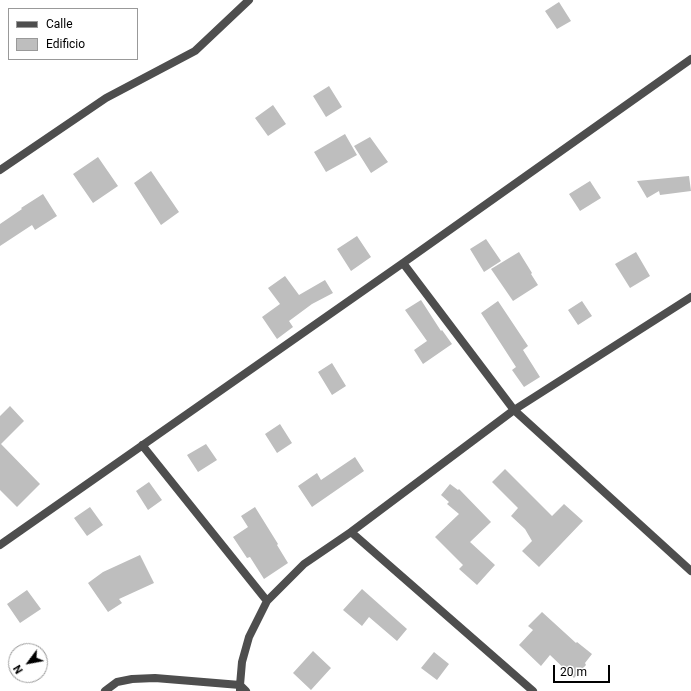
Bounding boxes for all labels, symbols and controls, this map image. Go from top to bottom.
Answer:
legend [8,8,138,60]
text: Calle [46,17,73,31]
text: Edificio [46,37,85,51]
north arrow [8,643,48,683]
scale bar [555,657,612,683]
text: N [11,662,26,676]
text: 20 m [560,665,587,679]

